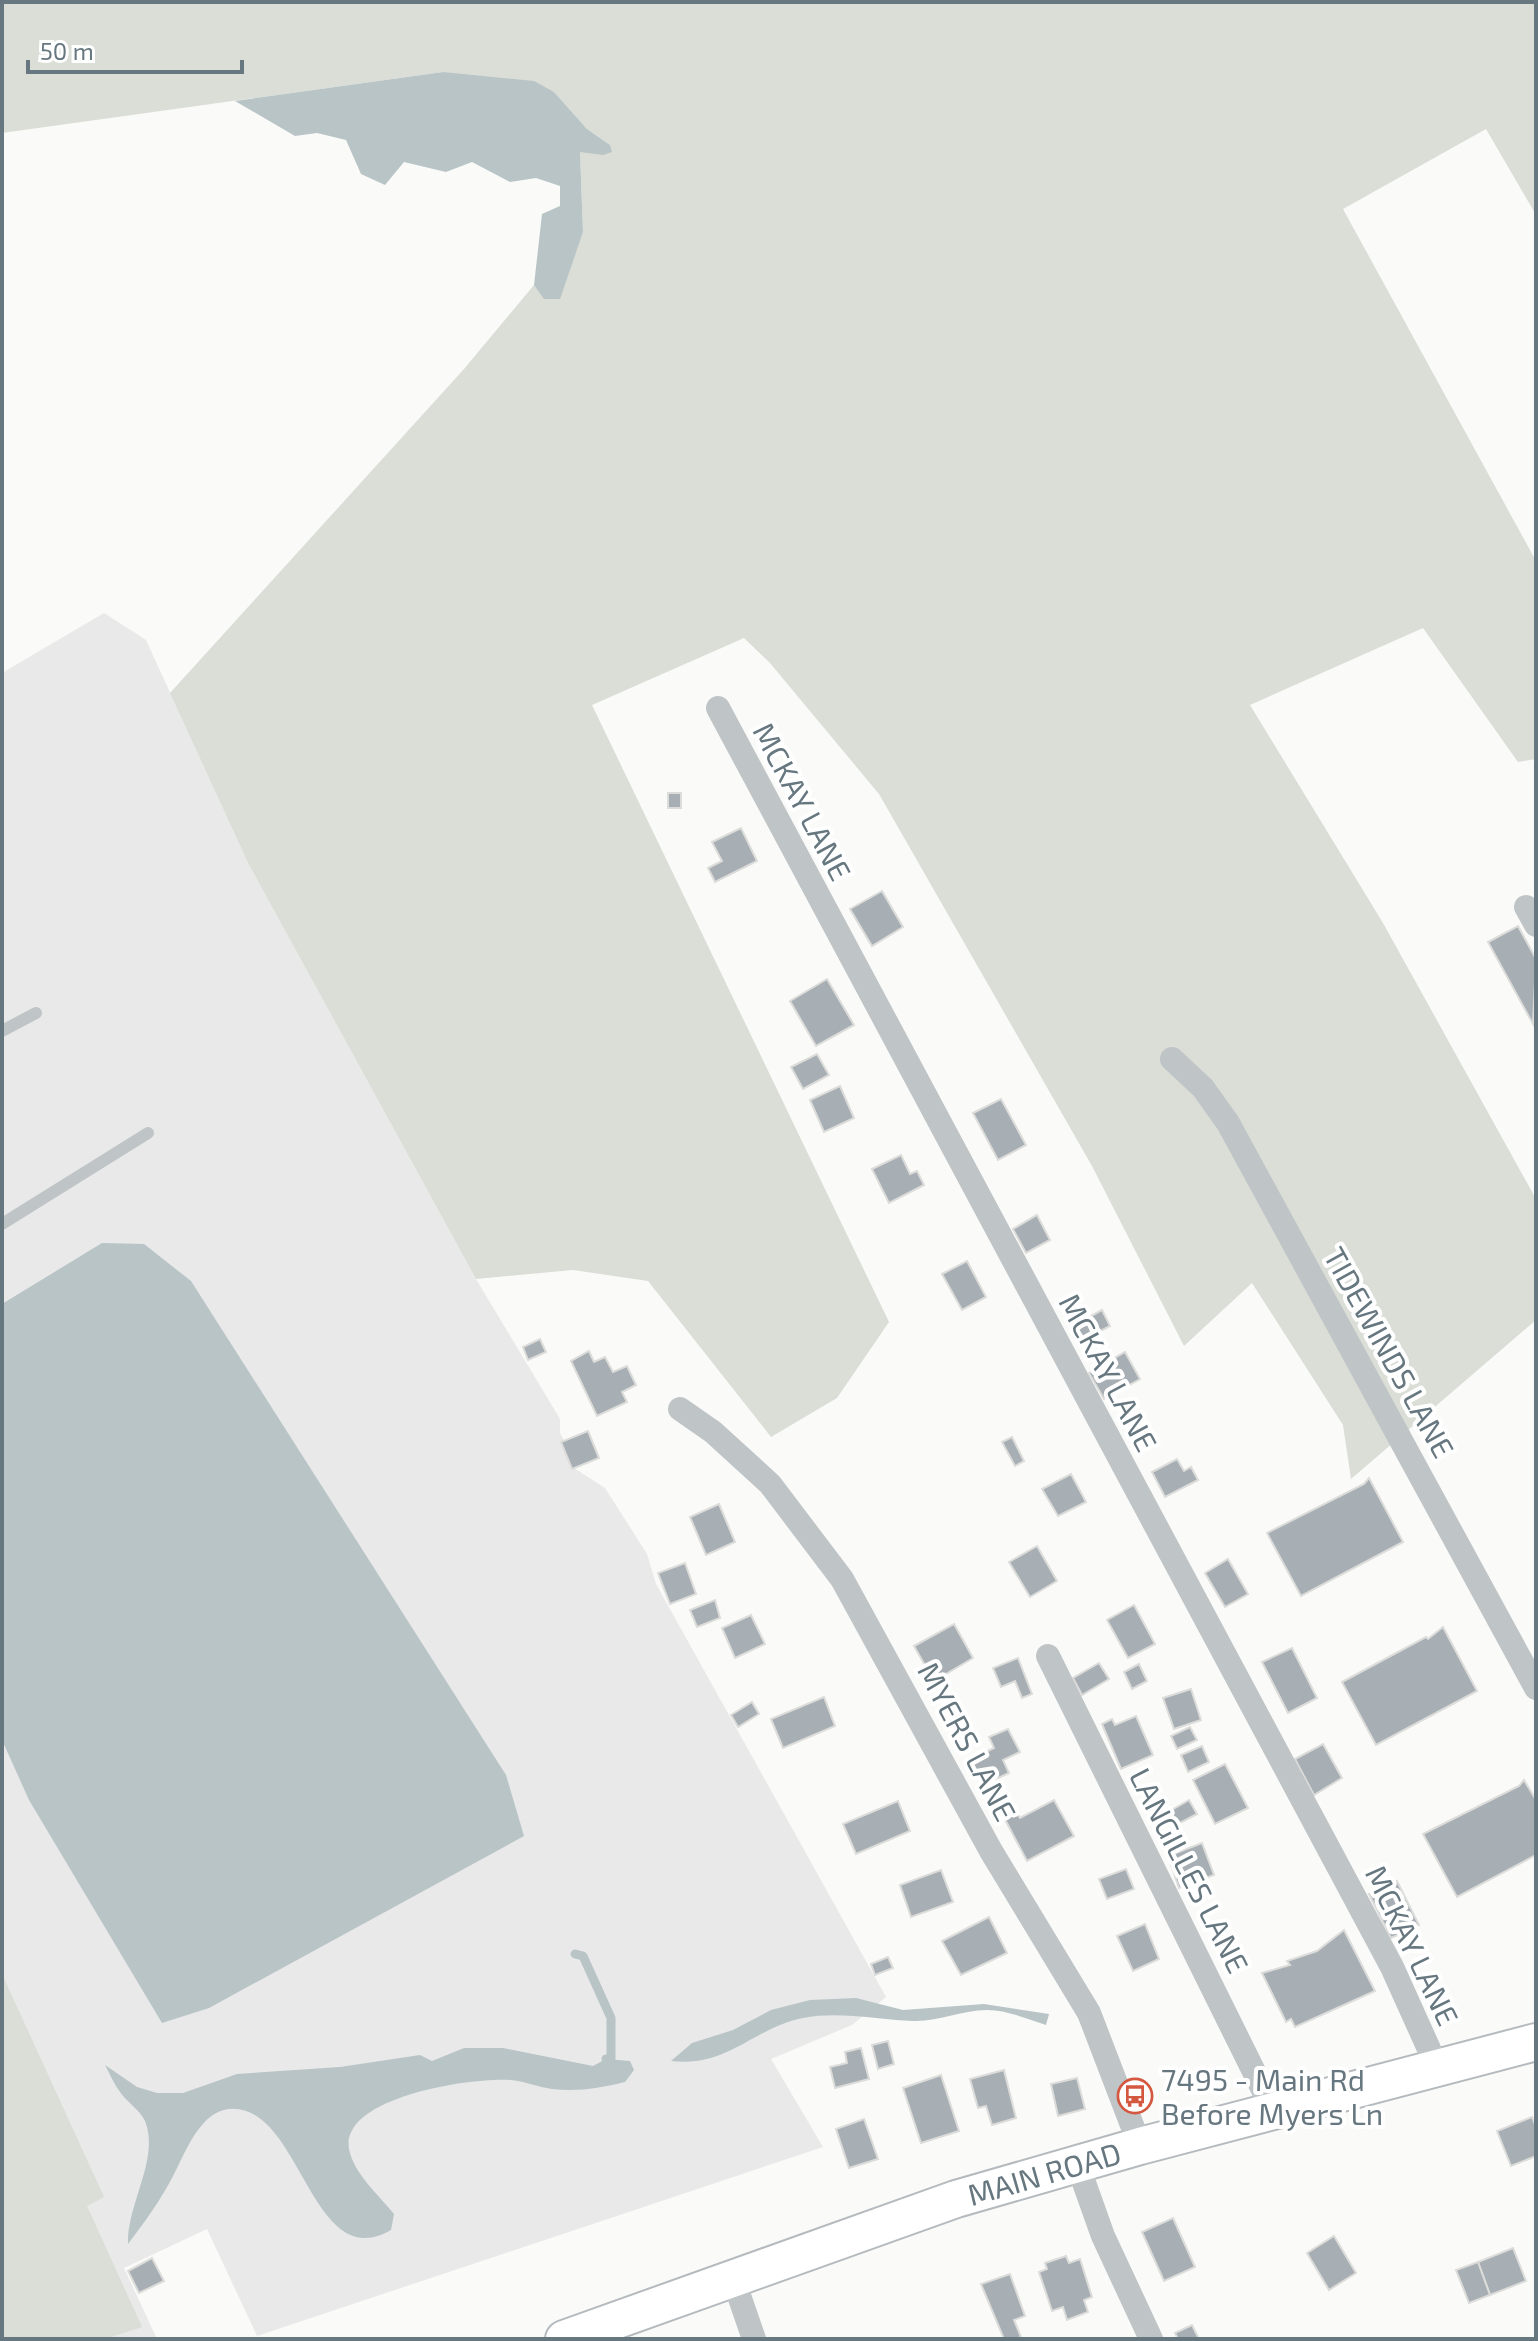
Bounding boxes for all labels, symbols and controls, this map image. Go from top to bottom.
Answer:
scale bar [28,24,242,74]
text: 50 m [40,36,94,65]
street label: MCKAY LANE [746,716,860,886]
street label: TIDEWINDS LANE [1317,1241,1463,1463]
street label: MCKAY LANE [1052,1287,1166,1457]
street label: MYERS LANE [911,1656,1025,1826]
street label: LANGILLES LANE [1123,1762,1257,1978]
street label: MCKAY LANE [1359,1859,1467,2031]
place label: 7495 - Main Rd Before Myers Ln [1161,2061,1383,2131]
bus stop icon: 7495 - Main Rd Before Myers Ln [1116,2077,1154,2115]
street label: MAIN ROAD [963,2134,1125,2212]

